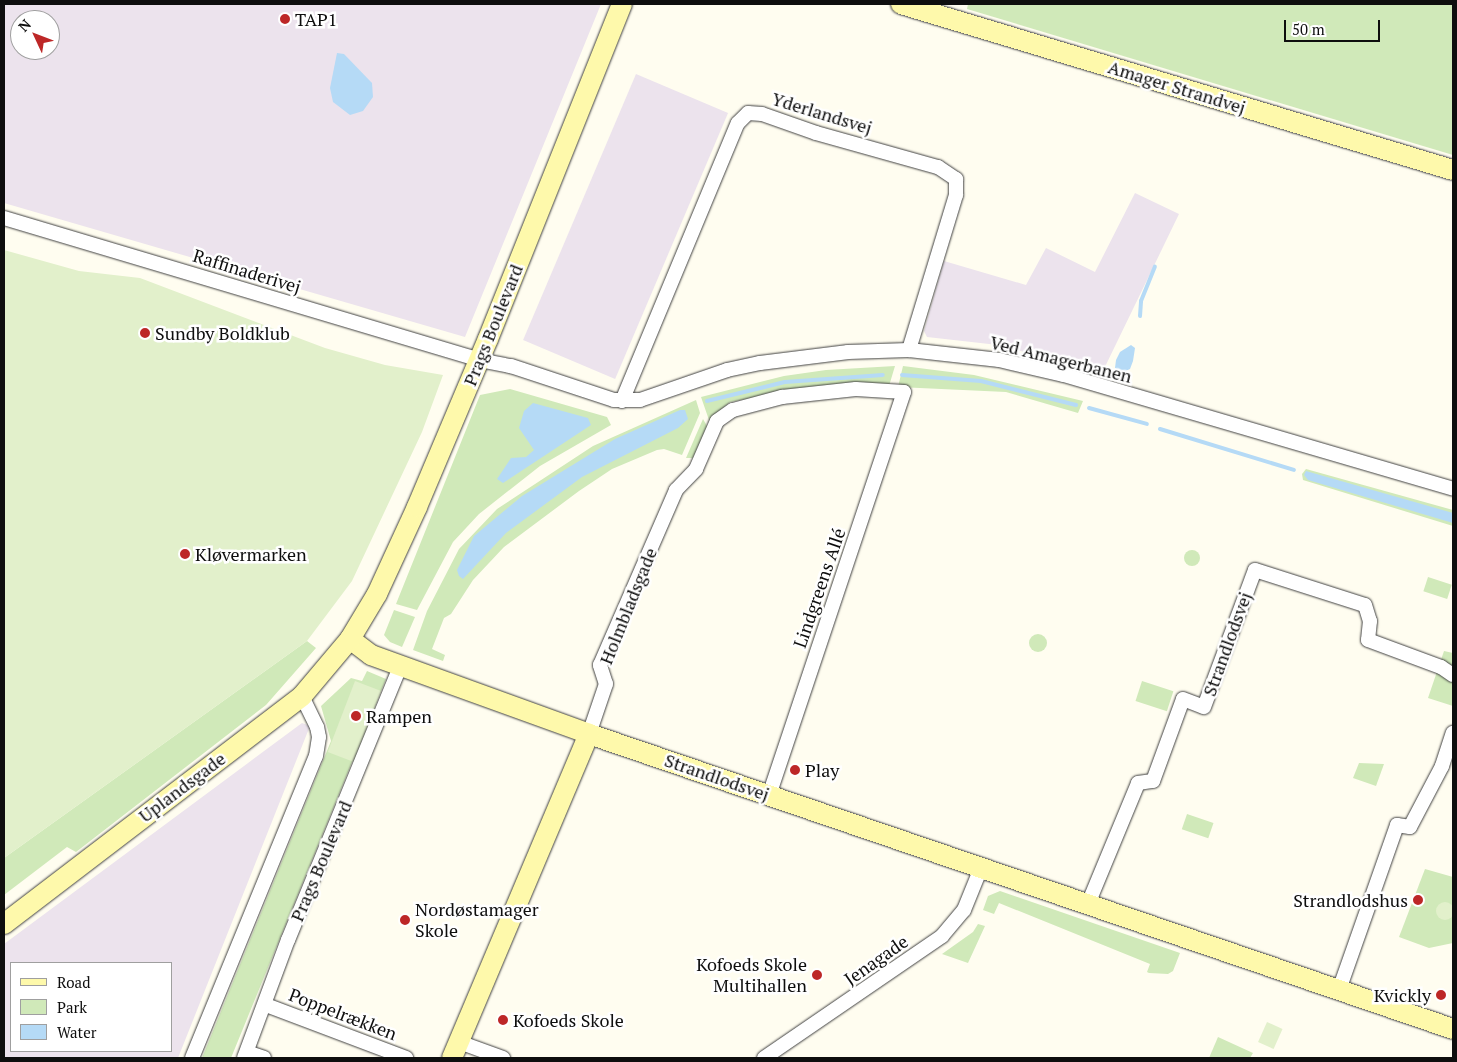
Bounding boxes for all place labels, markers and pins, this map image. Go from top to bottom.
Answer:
place label: TAP1 [295,8,337,30]
marker: TAP1 [279,13,291,25]
place label: Sundby Boldklub [155,322,290,344]
marker: Sundby Boldklub [139,327,151,339]
place label: Kløvermarken [195,543,307,565]
marker: Kløvermarken [179,548,191,560]
place label: Rampen [366,705,432,727]
marker: Rampen [350,710,362,722]
place label: Play [805,759,839,781]
marker: Play [789,764,801,776]
place label: Strandlodshus [1293,889,1408,911]
marker: Strandlodshus [1412,894,1424,906]
place label: Nordøstamager Skole [415,899,539,942]
marker: Nordøstamager Skole [399,914,411,926]
place label: Kofoeds Skole Multihallen [696,954,807,996]
marker: Kofoeds Skole Multihallen [811,969,823,981]
place label: Kvickly [1374,984,1431,1006]
marker: Kvickly [1435,989,1447,1001]
place label: Kofoeds Skole [513,1009,624,1031]
marker: Kofoeds Skole [497,1014,509,1026]

